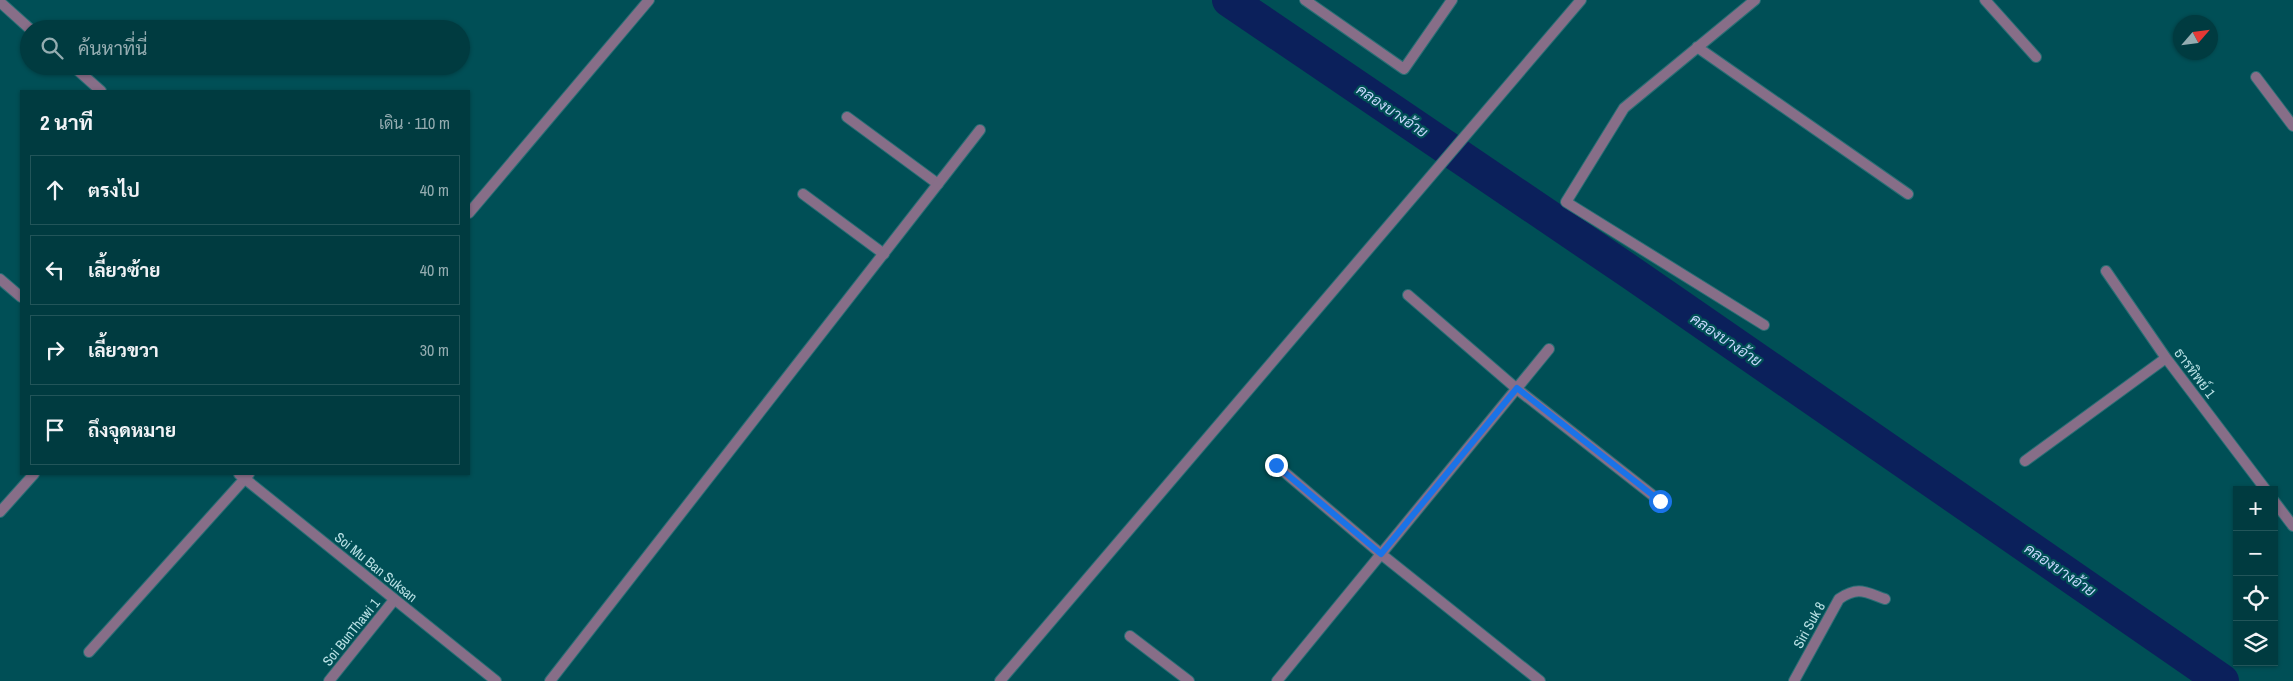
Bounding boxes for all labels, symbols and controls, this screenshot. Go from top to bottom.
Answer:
north arrow [2173,15,2218,60]
search box [20,20,470,75]
icon: search [38,34,66,62]
text: ค้นหาที่นี่ [78,35,147,61]
water label: คลองบางอ้าย [1353,79,1432,142]
text: 2 นาที [40,108,93,137]
text: เดิน · 110 m [379,112,450,134]
icon: ahead [41,176,69,204]
text: ตรงไป [88,177,140,203]
text: 40 m [420,179,449,201]
icon: left [41,256,69,284]
text: เลี้ยวซ้าย [88,257,160,283]
text: 40 m [420,259,449,281]
water label: คลองบางอ้าย [1687,308,1766,371]
icon: right [41,336,69,364]
text: เลี้ยวขวา [88,337,159,363]
text: 30 m [420,339,449,361]
street label: ธารทิพย์ 1 [2170,344,2220,402]
icon: arrive [41,416,69,444]
text: ถึงจุดหมาย [88,417,176,443]
route end [1265,454,1288,477]
map controls [2233,486,2278,666]
button: + [2233,486,2278,531]
route start [1649,490,1672,513]
street label: Soi Mu Ban Suksan [331,528,421,606]
button: − [2233,531,2278,576]
water label: คลองบางอ้าย [2021,538,2100,601]
button: locate [2233,576,2278,621]
street label: Soi BunThawi 1 [318,594,384,669]
street label: Siri Suk 8 [1789,599,1829,651]
button: layers [2233,621,2278,666]

